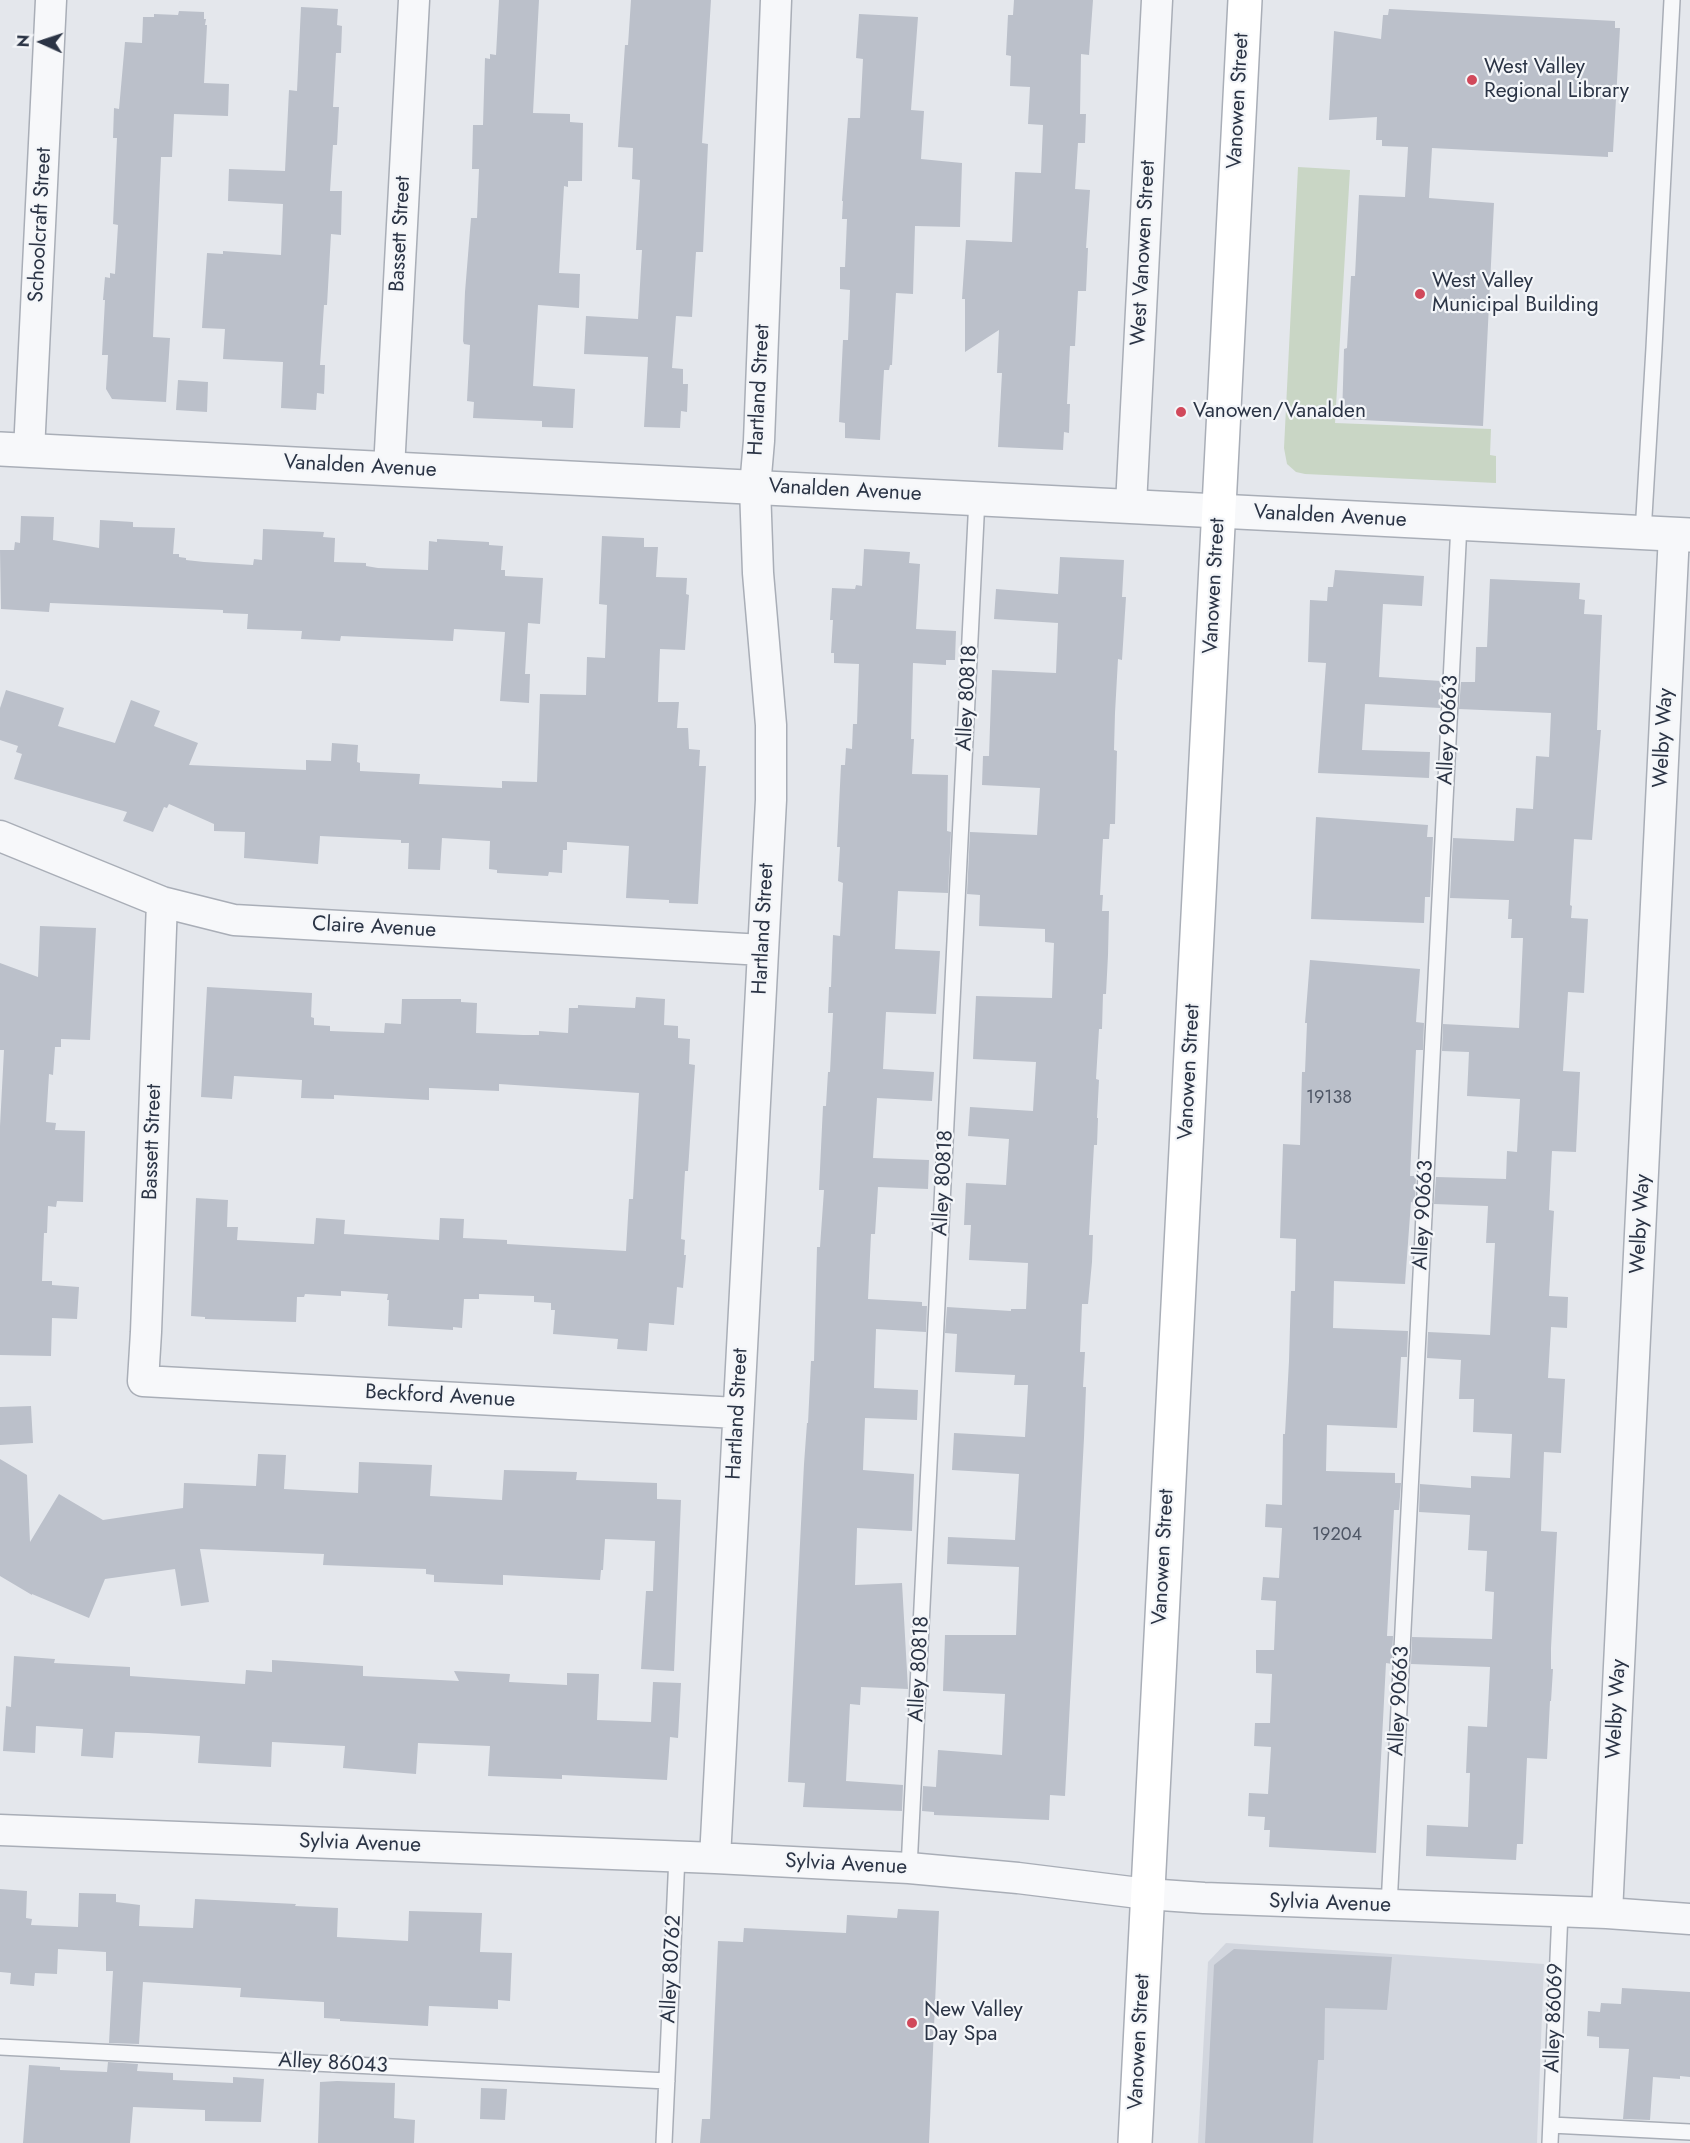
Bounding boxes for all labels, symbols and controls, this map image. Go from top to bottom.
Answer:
north arrow [12,12,72,72]
street label: Vanowen Street [1223,32,1255,170]
text: N [12,34,35,48]
place label: West Valley Regional Library [1484,55,1629,105]
marker: West Valley Regional Library [1465,73,1479,87]
street label: Schoolcraft Street [24,147,58,303]
street label: West Vanowen Street [1127,159,1161,347]
street label: Bassett Street [385,175,417,293]
place label: West Valley Municipal Building [1432,269,1599,319]
marker: West Valley Municipal Building [1413,287,1427,301]
street label: Hartland Street [744,324,776,456]
place label: Vanowen/Vanalden [1193,399,1366,425]
marker: Vanowen/Vanalden [1174,405,1188,419]
street label: Vanalden Avenue [283,450,437,484]
street label: Vanalden Avenue [768,474,922,508]
street label: Vanalden Avenue [1253,500,1407,534]
street label: Vanowen Street [1199,517,1231,655]
street label: Alley 80818 [953,644,983,752]
street label: Alley 90663 [1434,674,1464,786]
street label: Welby Way [1649,687,1679,789]
street label: Hartland Street [748,863,780,995]
street label: Claire Avenue [311,912,437,944]
street label: Vanowen Street [1174,1003,1206,1141]
street label: Bassett Street [138,1084,168,1200]
house number: 19138 [1306,1088,1352,1110]
street label: Alley 80818 [929,1129,959,1237]
street label: Alley 90663 [1409,1159,1439,1271]
street label: Welby Way [1626,1173,1656,1275]
street label: Hartland Street [722,1348,754,1480]
street label: Beckford Avenue [364,1380,516,1414]
street label: Vanowen Street [1148,1488,1180,1626]
house number: 19204 [1312,1525,1362,1547]
street label: Alley 80818 [905,1615,935,1723]
street label: Alley 90663 [1385,1645,1415,1757]
street label: Welby Way [1602,1658,1632,1760]
street label: Sylvia Avenue [299,1829,421,1859]
street label: Sylvia Avenue [784,1849,908,1881]
street label: Sylvia Avenue [1269,1889,1391,1919]
street label: Alley 80762 [657,1914,687,2024]
street label: Alley 86069 [1540,1963,1570,2073]
street label: Vanowen Street [1124,1973,1156,2111]
place label: New Valley Day Spa [924,1998,1023,2048]
marker: New Valley Day Spa [905,2016,919,2030]
street label: Alley 86043 [278,2049,388,2079]

